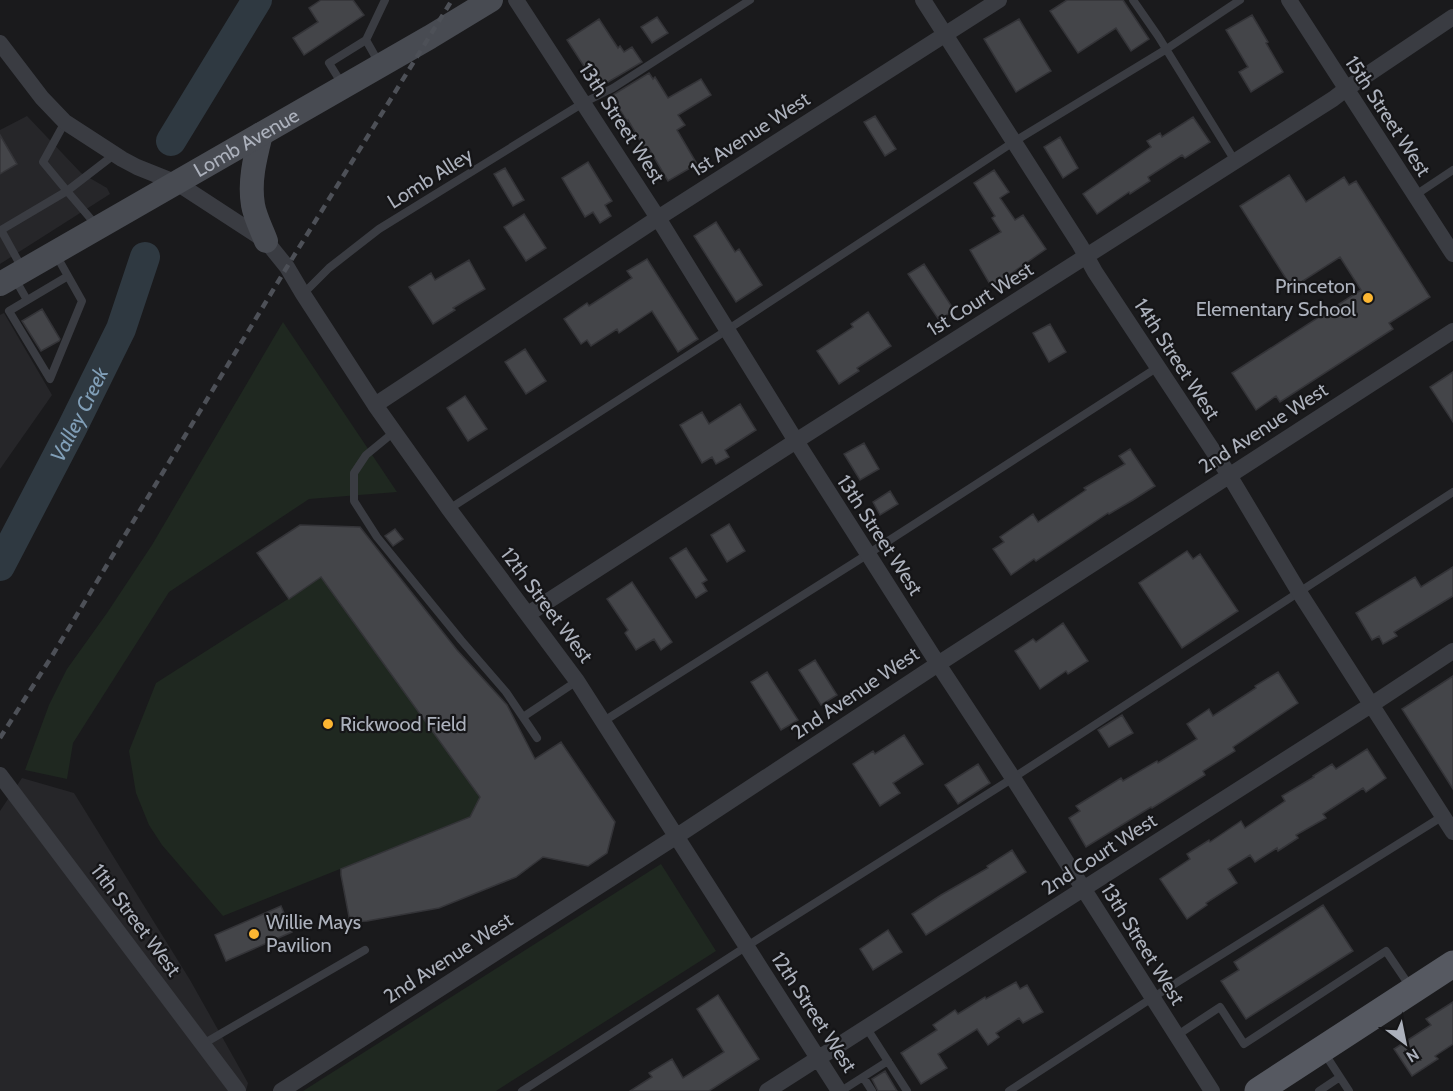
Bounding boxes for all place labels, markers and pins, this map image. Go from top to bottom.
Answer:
place label: Princeton Elementary School [1196,274,1356,321]
marker: Princeton Elementary School [1361,291,1375,305]
place label: Rickwood Field [340,712,467,736]
marker: Rickwood Field [321,717,335,731]
place label: Willie Mays Pavilion [266,910,361,957]
marker: Willie Mays Pavilion [247,927,261,941]

